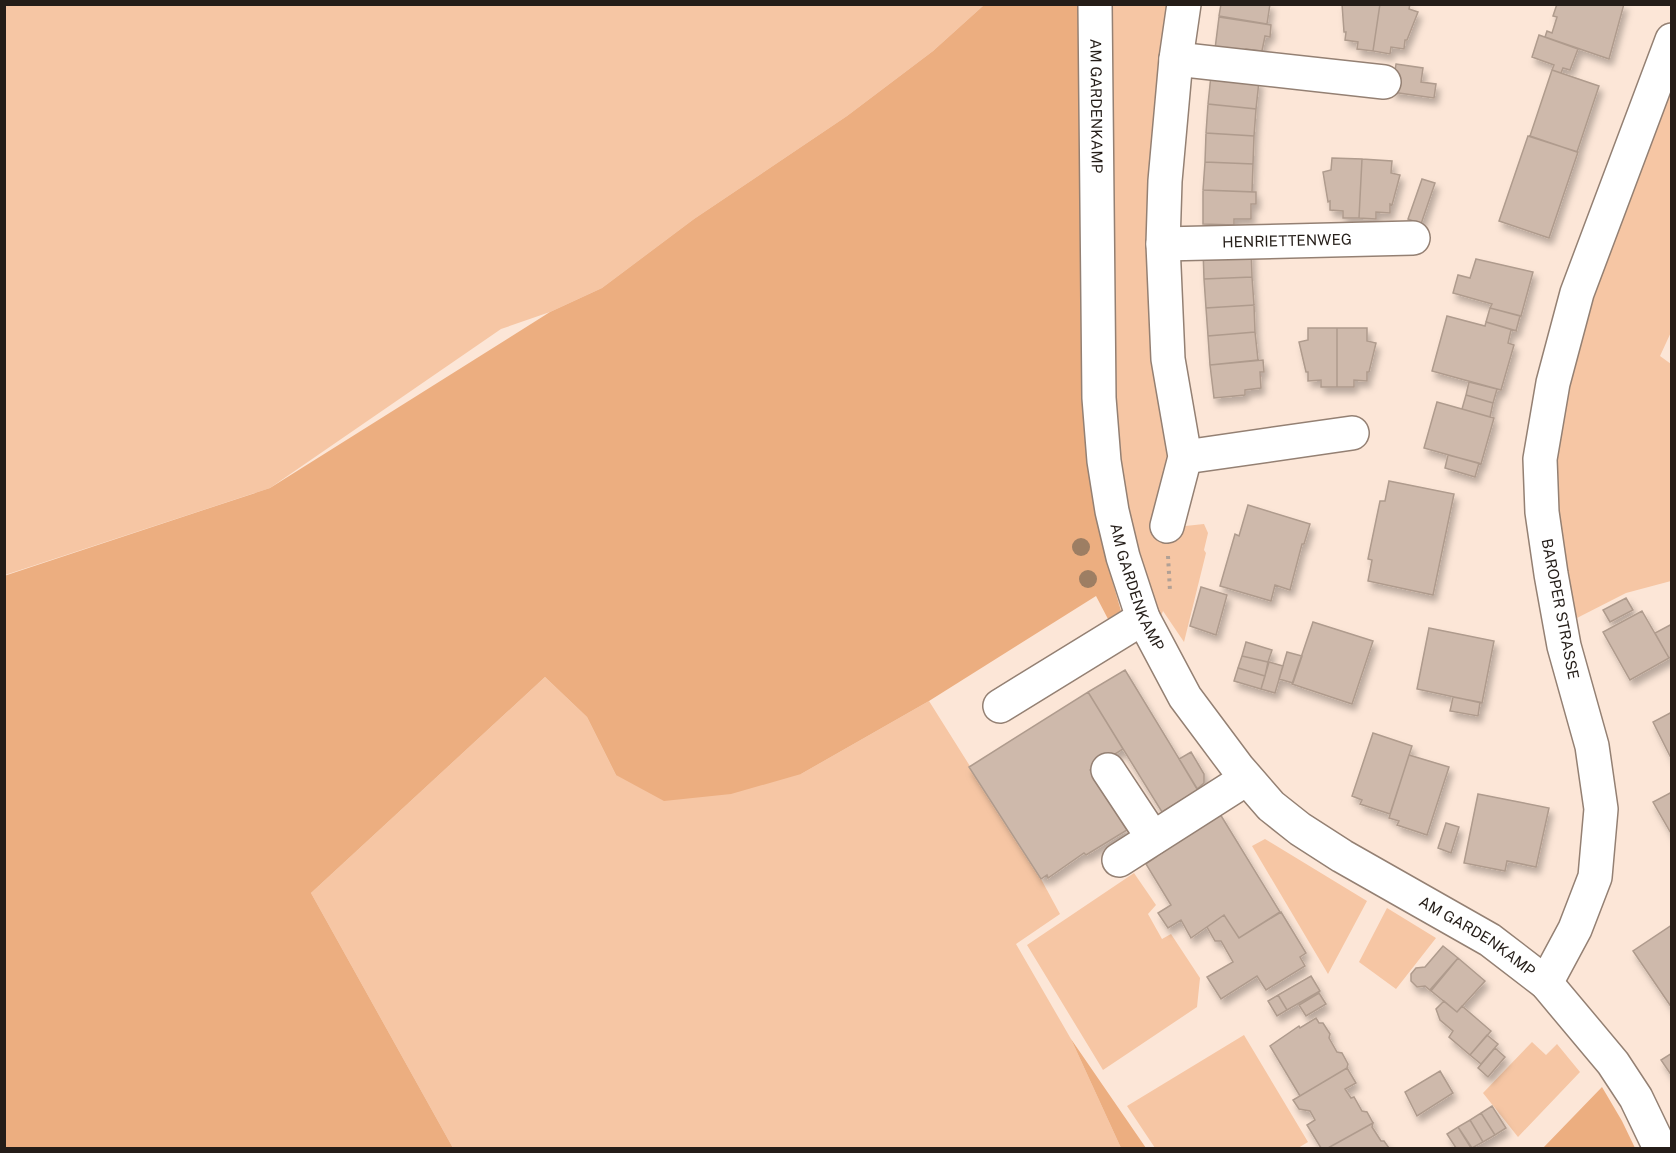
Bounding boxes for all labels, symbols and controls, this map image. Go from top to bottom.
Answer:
street label: AM GARDENKAMP [1087,39,1106,174]
street label: HENRIETTENWEG [1222,230,1352,251]
street label: AM GARDENKAMP [1107,521,1168,654]
street label: BAROPER STRASSE [1538,537,1582,681]
street label: AM GARDENKAMP [1416,893,1539,980]

